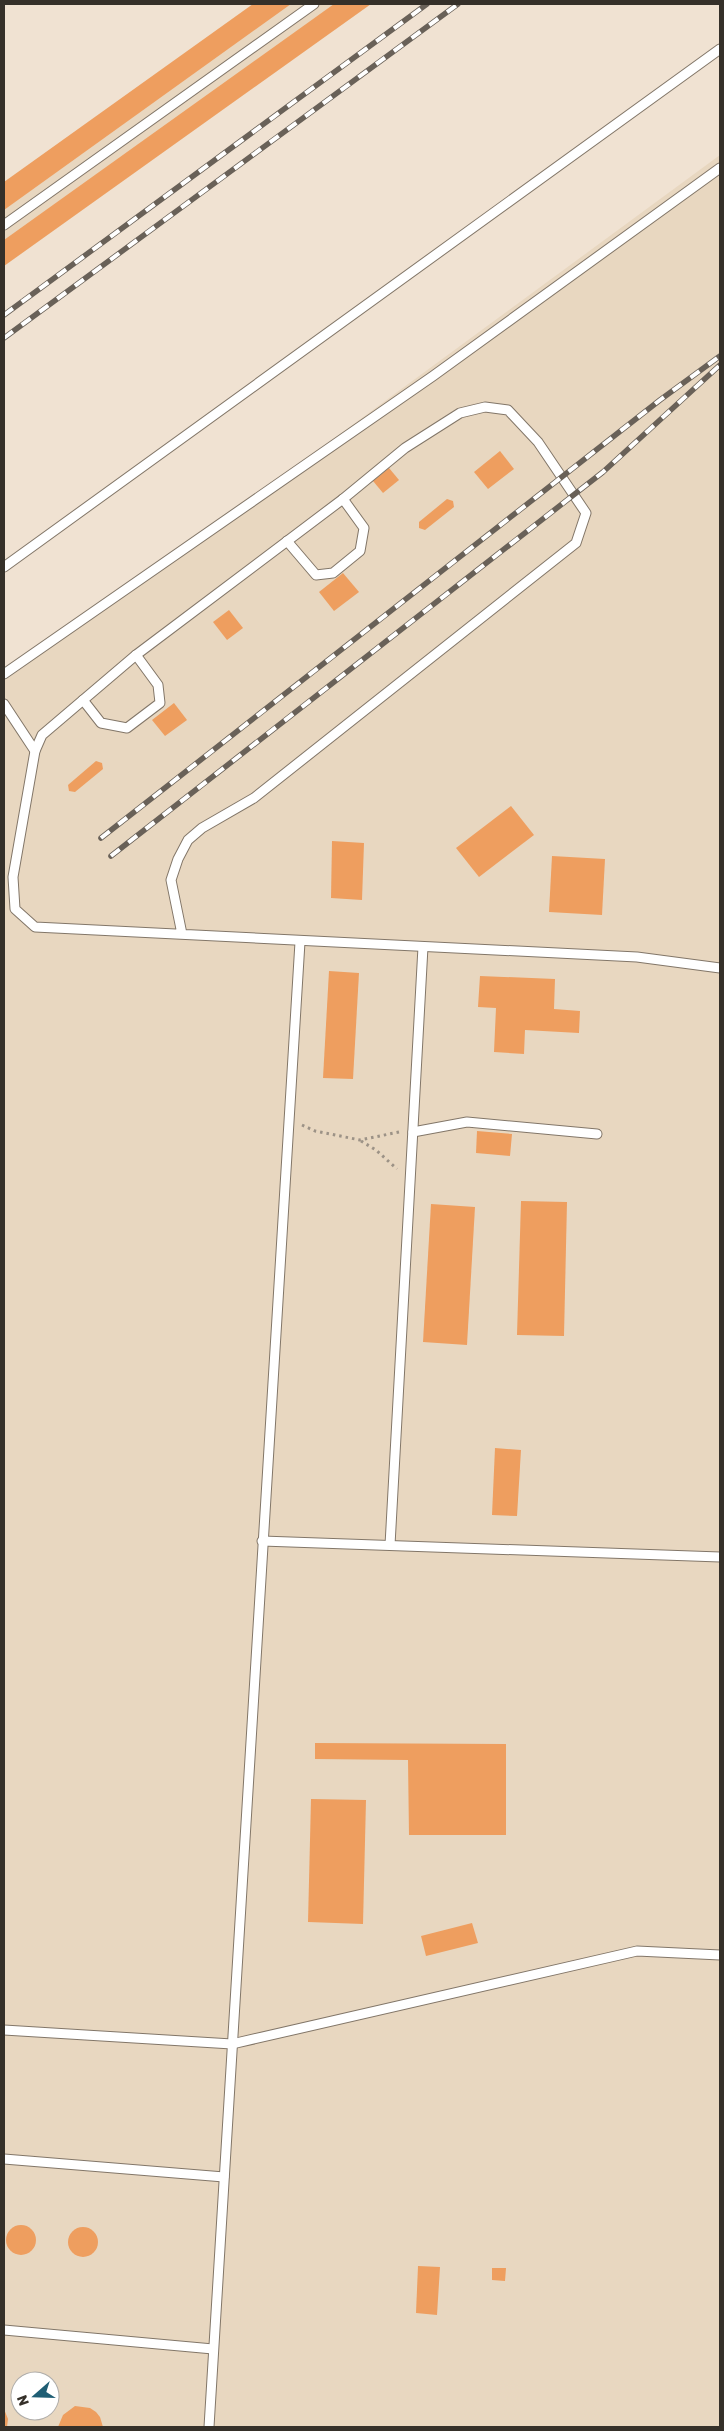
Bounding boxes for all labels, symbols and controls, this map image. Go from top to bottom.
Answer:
north arrow [10,2371,60,2421]
text: N [14,2393,33,2408]

